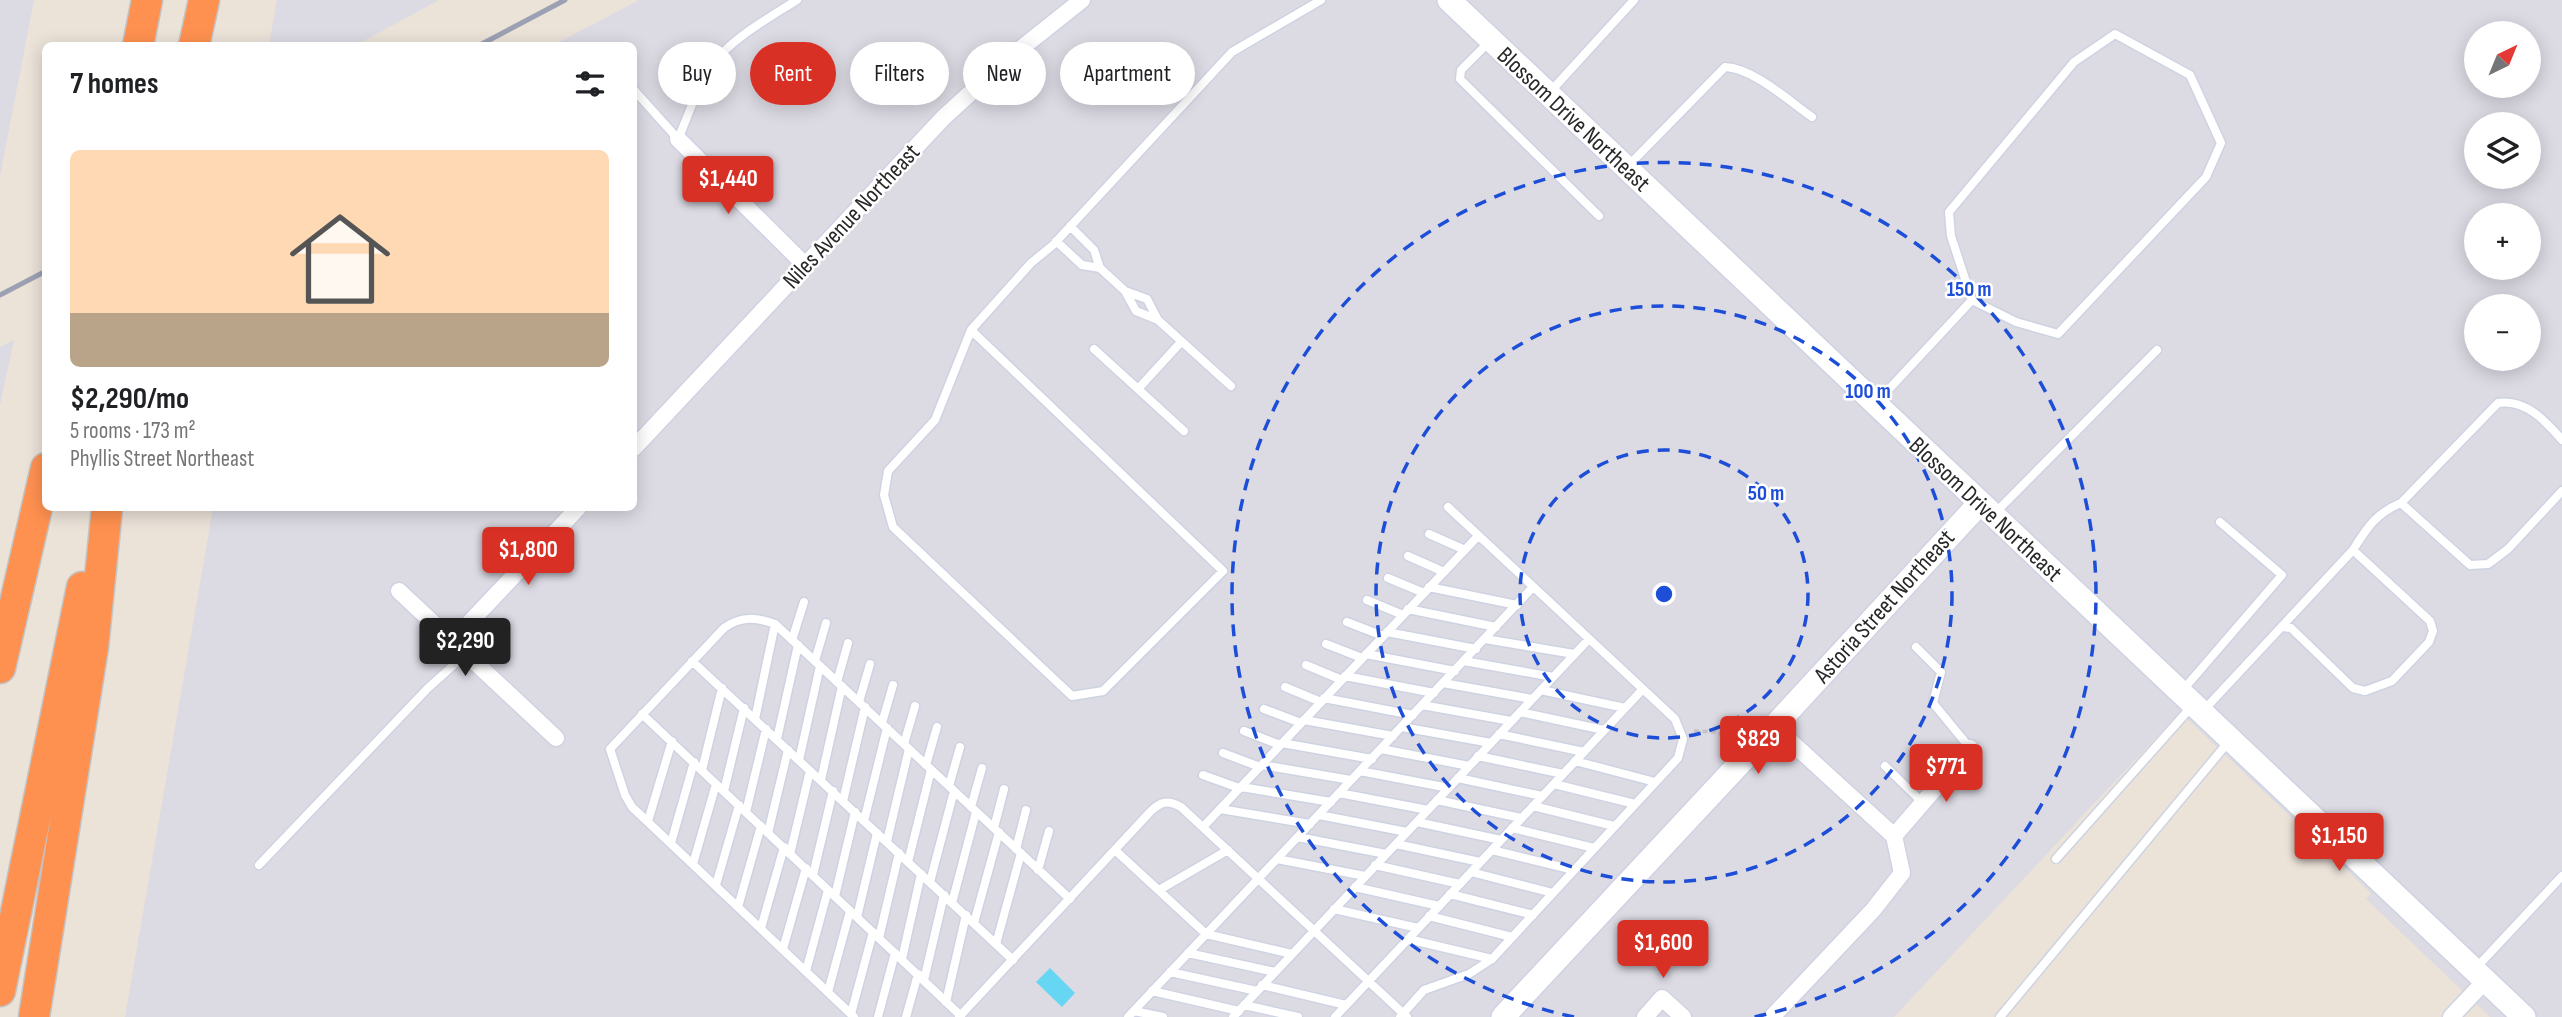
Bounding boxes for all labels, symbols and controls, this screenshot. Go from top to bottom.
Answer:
north arrow [2464,21,2541,98]
map controls [2464,21,2541,371]
street label: Blossom Drive Northeast [1491,41,1656,198]
chip: Buy [658,42,736,105]
chip: Rent [750,42,836,105]
chip: Filters [850,42,949,105]
chip: New [963,42,1046,105]
chip: Apartment [1060,42,1195,105]
icon: filters [571,65,609,103]
text: 7 homes [70,66,158,102]
button: layers [2464,112,2541,189]
street label: Niles Avenue Northeast [777,138,926,295]
pin: $1,440 [671,156,785,216]
text: $1,440 [698,165,758,193]
icon: home [277,196,403,322]
button: + [2464,203,2541,280]
text: 150 m [1947,277,1991,302]
button: − [2464,294,2541,371]
text: 100 m [1845,379,1891,404]
text: $2,290/mo [70,381,189,417]
text: 5 rooms · 173 m² [70,417,196,445]
street label: Blossom Drive Northeast [1903,431,2068,588]
text: Phyllis Street Northeast [70,445,254,473]
text: 50 m [1748,481,1784,506]
street label: Astoria Street Northeast [1807,524,1961,690]
pin: $1,800 [471,528,585,587]
text: $1,800 [498,536,558,564]
centre of rings [1652,582,1676,606]
pin: $2,290 [408,618,522,678]
text: $2,290 [435,627,495,655]
pin: $829 [1717,716,1799,776]
text: $829 [1736,725,1780,753]
pin: $771 [1905,744,1987,804]
text: $771 [1926,753,1966,781]
pin: $1,150 [2282,814,2396,873]
text: $1,150 [2311,822,2367,850]
pin: $1,600 [1606,920,1720,980]
text: $1,600 [1633,929,1693,957]

